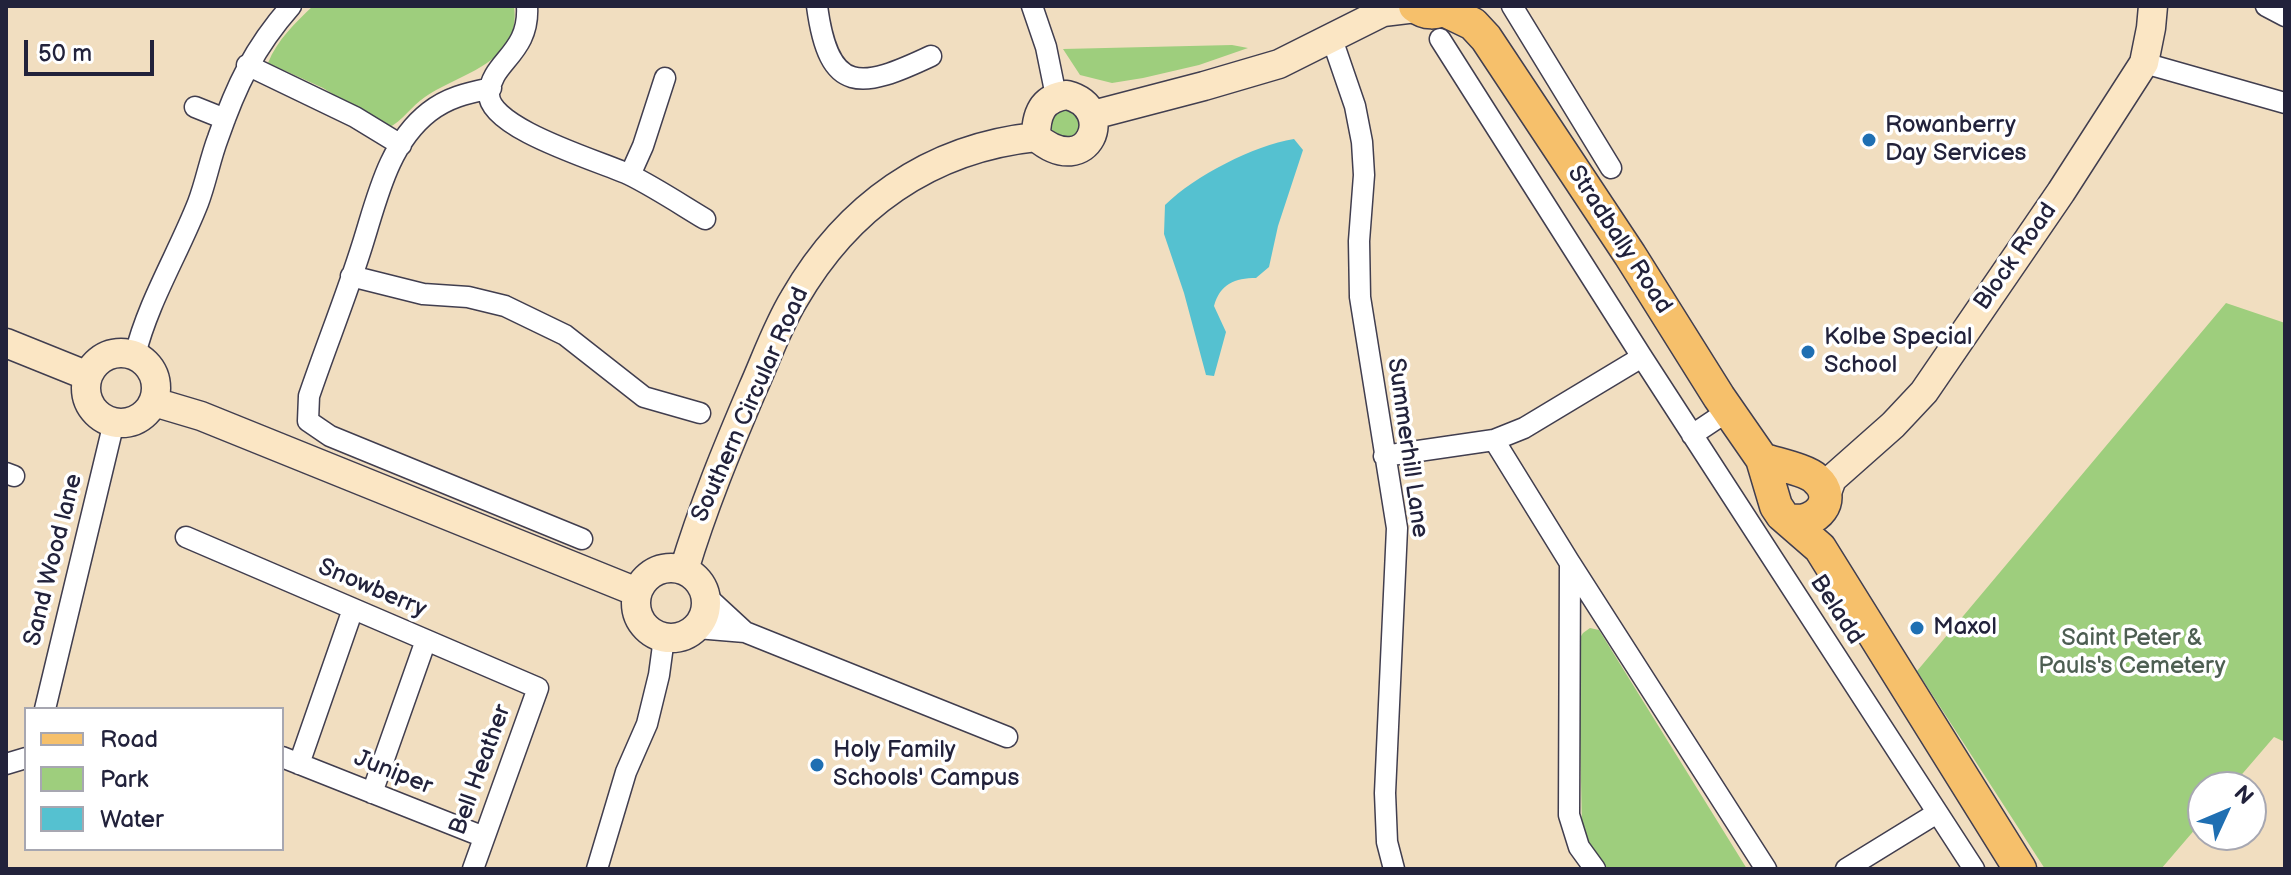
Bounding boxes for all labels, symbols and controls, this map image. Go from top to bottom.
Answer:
scale bar [28,24,158,74]
text: 50 m [38,39,92,68]
place label: Rowanberry Day Services [1885,112,2027,168]
marker: Rowanberry Day Services [1860,131,1878,149]
street label: Stradbally Road [1560,161,1678,319]
street label: Block Road [1969,198,2063,316]
street label: Southern Circular Road [686,283,816,527]
place label: Kolbe Special School [1824,324,1972,380]
marker: Kolbe Special School [1799,343,1817,361]
street label: Summerhill Lane [1380,356,1434,540]
street label: Sand Wood lane [19,471,89,649]
street label: Snowberry [314,553,430,625]
street label: Beladd [1803,570,1869,650]
place label: Maxol [1933,614,1997,642]
marker: Maxol [1908,619,1926,637]
park label: Saint Peter & Pauls's Cemetery [2038,625,2226,681]
street label: Bell Heather [444,701,518,839]
legend [24,707,284,851]
text: Road [100,725,158,754]
place label: Holy Family Schools' Campus [833,737,1019,793]
street label: Juniper [350,744,436,802]
marker: Holy Family Schools' Campus [808,756,826,774]
text: Park [100,765,148,794]
north arrow [2187,771,2267,851]
text: N [2228,780,2259,811]
text: Water [100,805,164,834]

